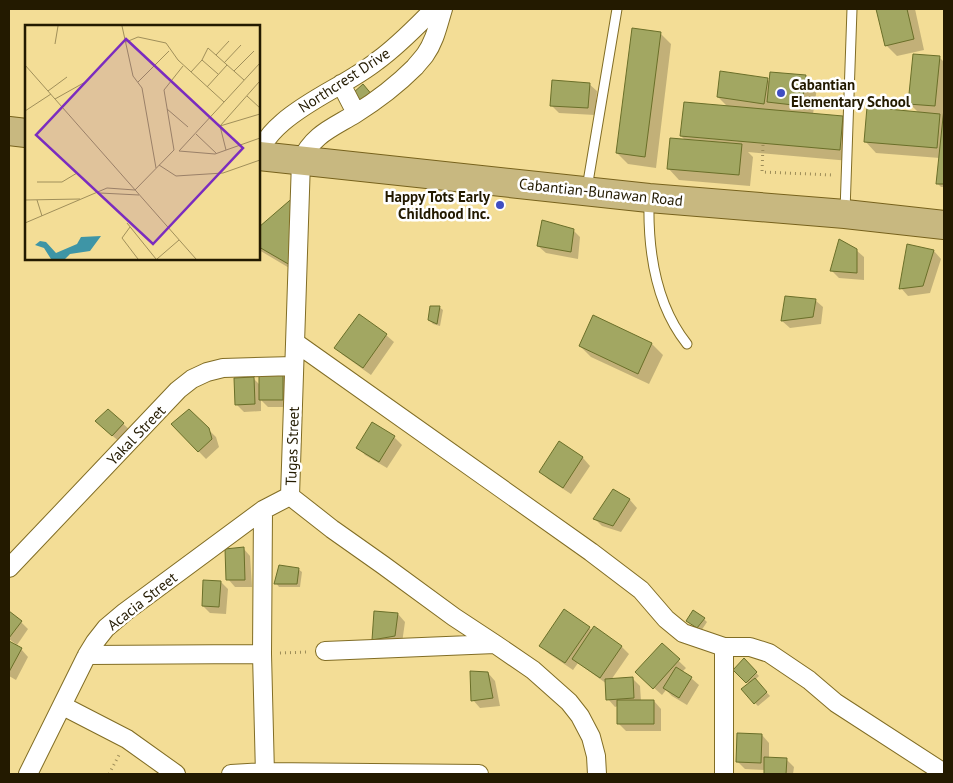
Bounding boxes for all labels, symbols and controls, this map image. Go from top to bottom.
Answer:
inset map [25,25,260,260]
street label: Northcrest Drive [295,43,393,117]
place label: Cabantian Elementary School [791,75,911,111]
marker: Cabantian Elementary School [775,87,787,99]
street label: Cabantian-Bunawan Road [518,174,684,210]
place label: Happy Tots Early Childhood Inc. [385,187,491,223]
marker: Happy Tots Early Childhood Inc. [494,199,506,211]
street label: Yakal Street [103,401,169,469]
street label: Tugas Street [281,406,303,486]
street label: Acacia Street [103,568,181,634]

